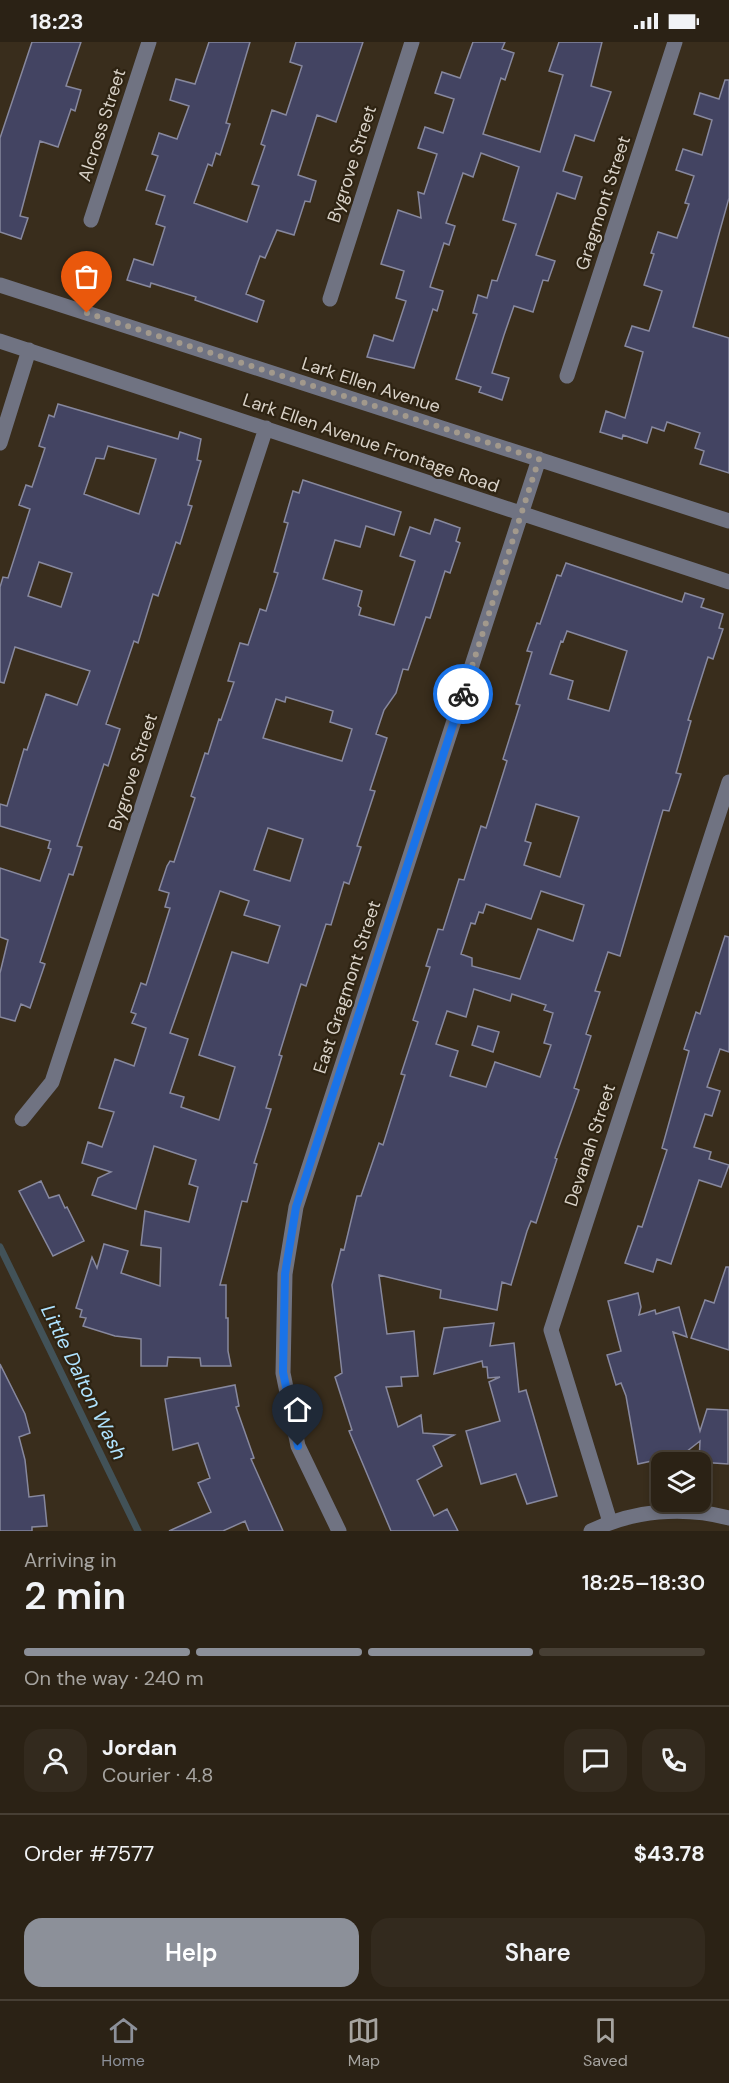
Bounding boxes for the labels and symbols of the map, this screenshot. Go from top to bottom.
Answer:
street label: Alcross Street [72,66,132,184]
street label: Bygrove Street [322,102,382,226]
street label: Gragmont Street [570,133,636,273]
pin [61,251,112,313]
street label: Lark Ellen Avenue [299,351,443,419]
street label: Lark Ellen Avenue Frontage Road [240,388,502,498]
courier [433,664,493,724]
street label: Bygrove Street [103,710,163,834]
street label: East Gragmont Street [308,897,386,1077]
street label: Devanah Street [559,1081,621,1209]
water label: Little Dalton Wash [35,1300,133,1464]
pin [272,1384,323,1446]

